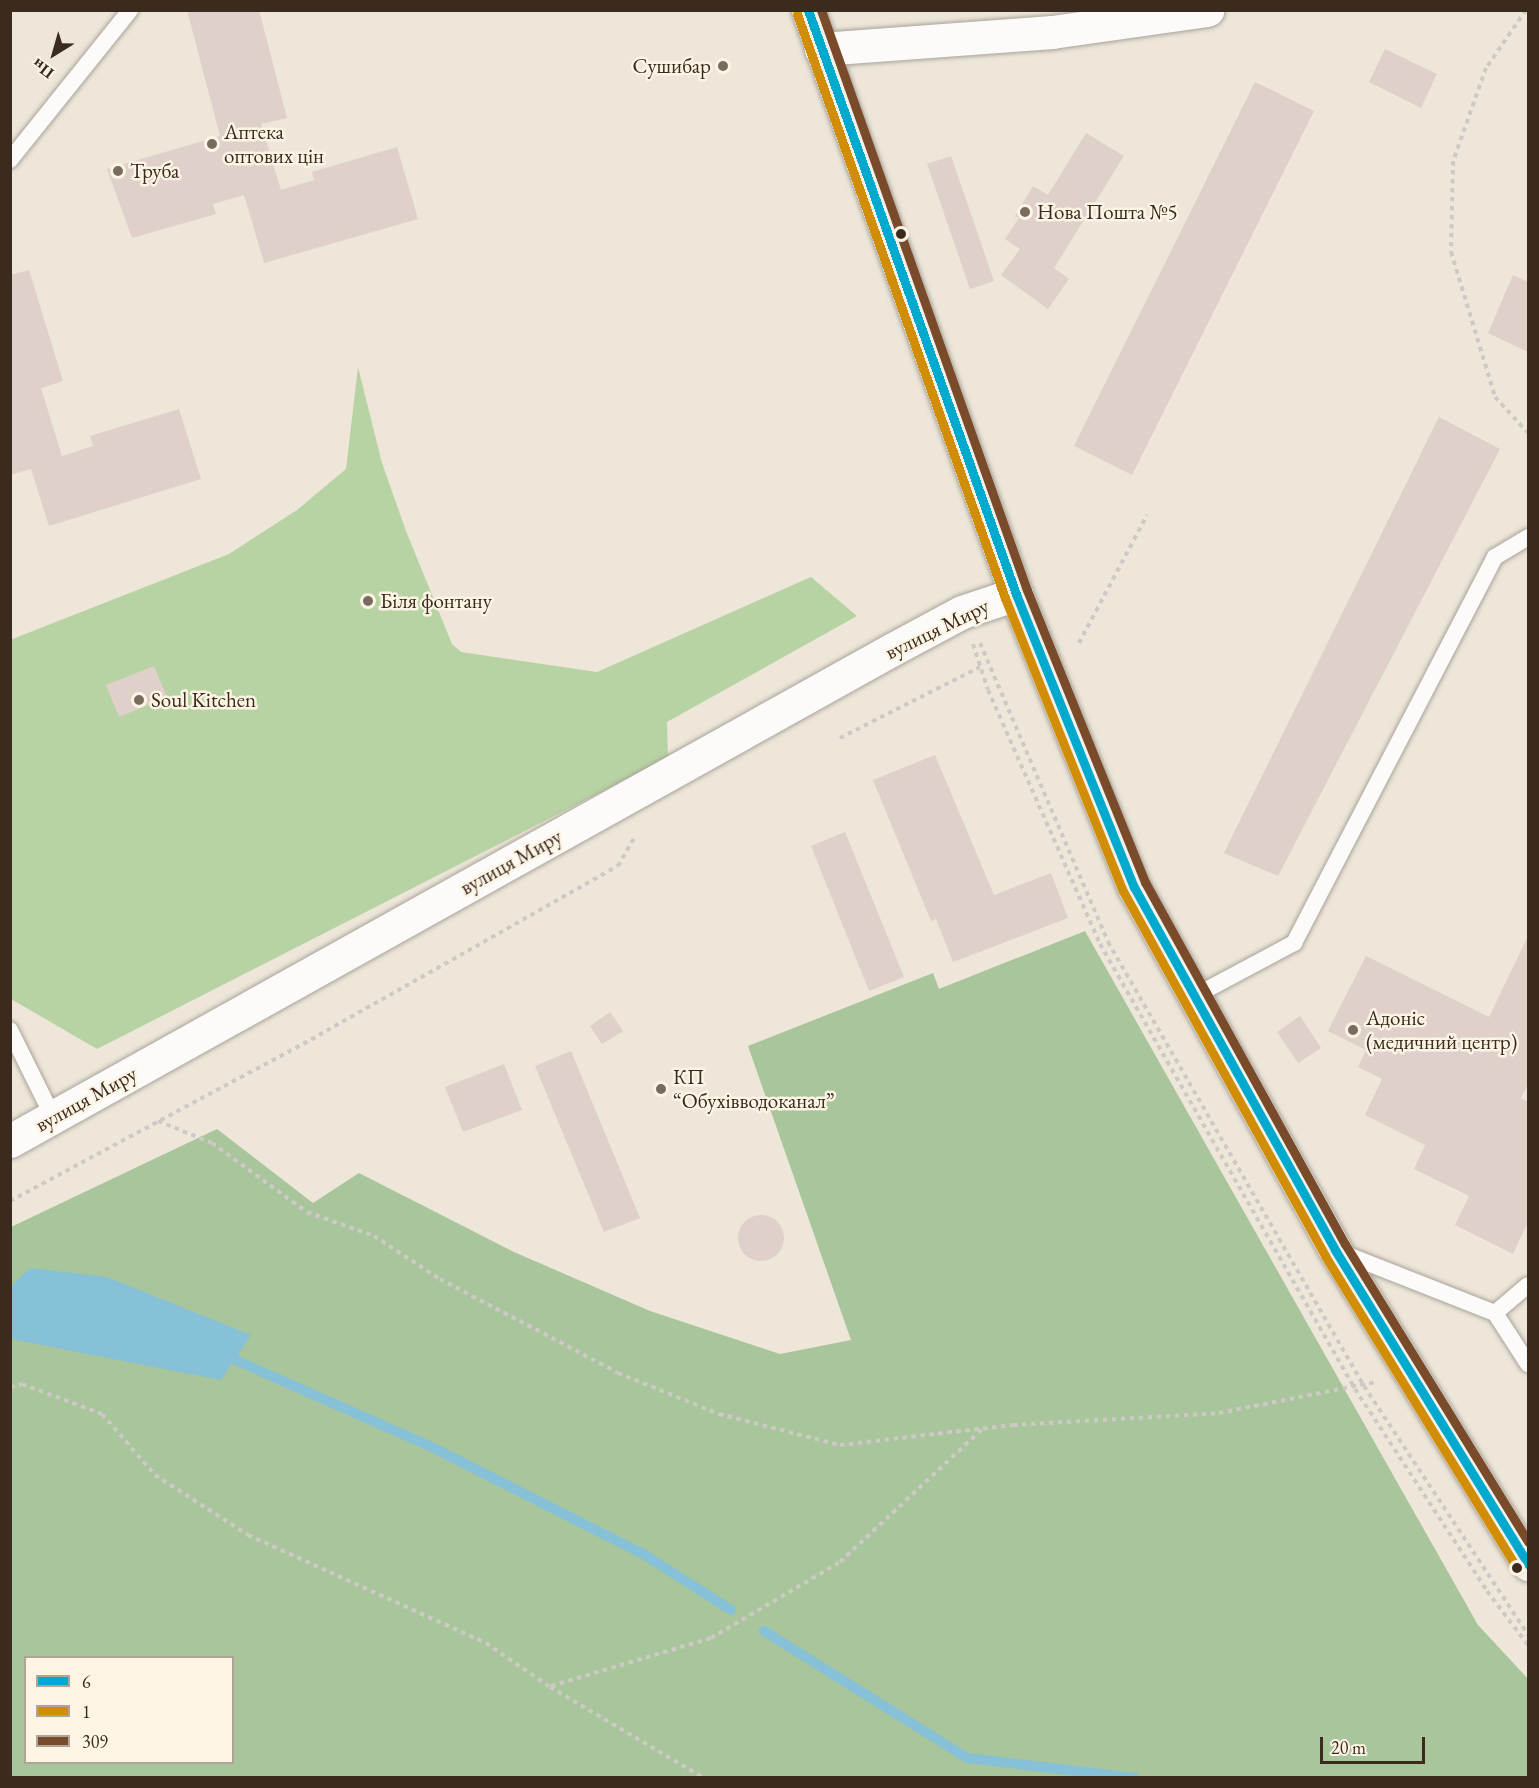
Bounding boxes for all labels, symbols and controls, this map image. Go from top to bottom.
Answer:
north arrow [24,24,84,84]
place label: Сушибар [632,53,711,79]
text: Пн [28,54,58,84]
marker: Сушибар [716,59,730,73]
place label: Аптека оптових цін [224,119,324,169]
marker: Аптека оптових цін [205,137,219,151]
place label: Труба [130,158,179,184]
marker: Труба [111,164,125,178]
place label: Нова Пошта №5 [1037,199,1178,225]
marker: Нова Пошта №5 [1018,205,1032,219]
unlabelled marker [895,228,907,240]
place label: Біля фонтану [380,588,492,614]
street label: вулиця Миру [881,593,993,665]
marker: Біля фонтану [361,594,375,608]
place label: Soul Kitchen [151,687,256,713]
marker: Soul Kitchen [132,693,146,707]
street label: вулиця Миру [456,824,566,900]
place label: Адоніс (медичний центр) [1366,1005,1517,1055]
marker: Адоніс (медичний центр) [1344,1021,1362,1039]
street label: вулиця Миру [31,1061,141,1137]
place label: КП “Обухівводоканал” [673,1064,835,1114]
marker: КП “Обухівводоканал” [654,1082,668,1096]
unlabelled marker [1511,1562,1523,1574]
legend [24,1656,234,1764]
text: 6 [82,1670,91,1693]
text: 1 [82,1700,91,1723]
scale bar [1323,1725,1428,1763]
text: 309 [82,1730,108,1753]
text: 20 m [1331,1736,1366,1759]

